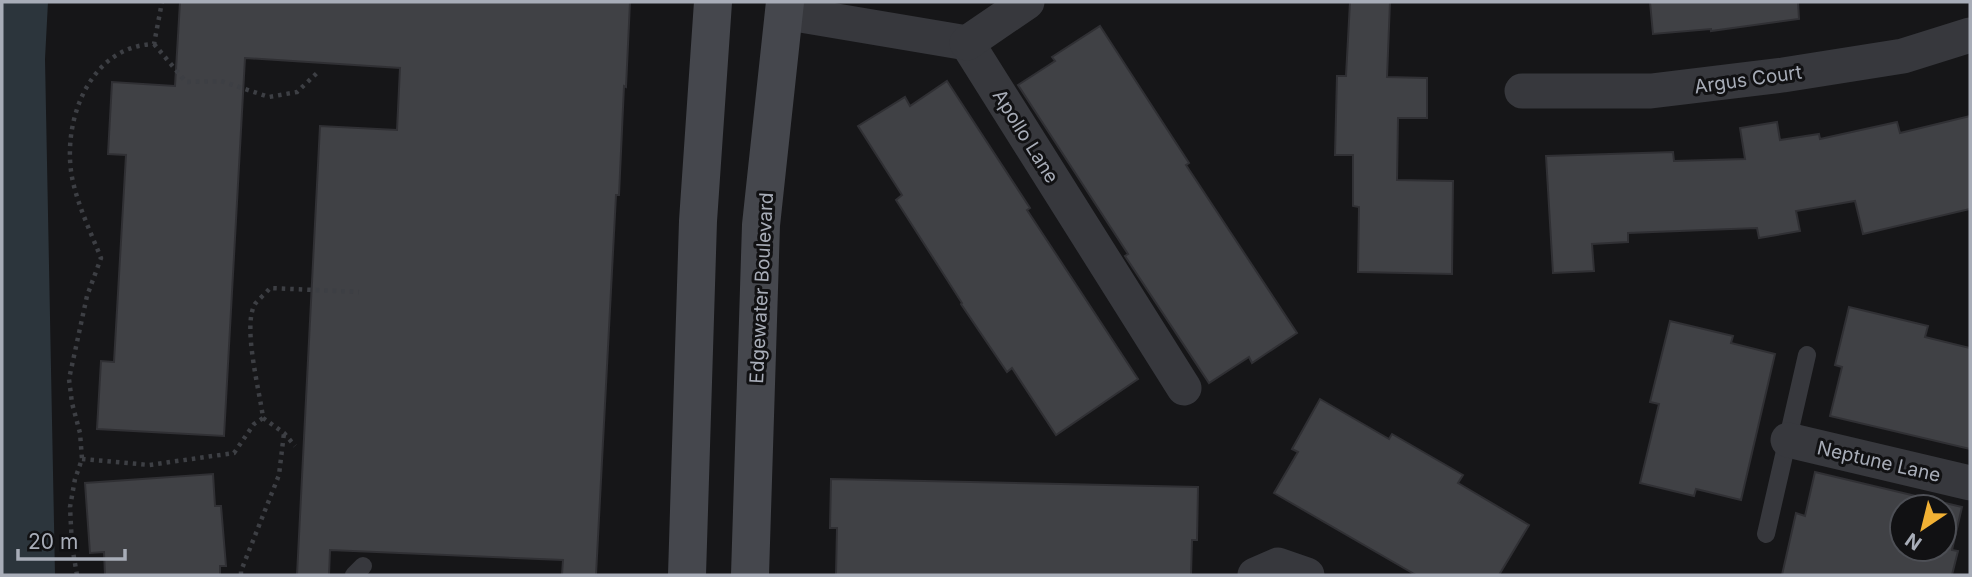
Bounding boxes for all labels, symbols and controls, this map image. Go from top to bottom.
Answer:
street label: Argus Court [1693,61,1803,98]
street label: Apollo Lane [988,85,1063,187]
street label: Edgewater Boulevard [745,192,778,384]
street label: Neptune Lane [1815,436,1943,487]
north arrow [1888,493,1958,563]
scale bar [18,518,124,562]
text: N [1901,528,1926,555]
text: 20 m [28,529,78,554]

